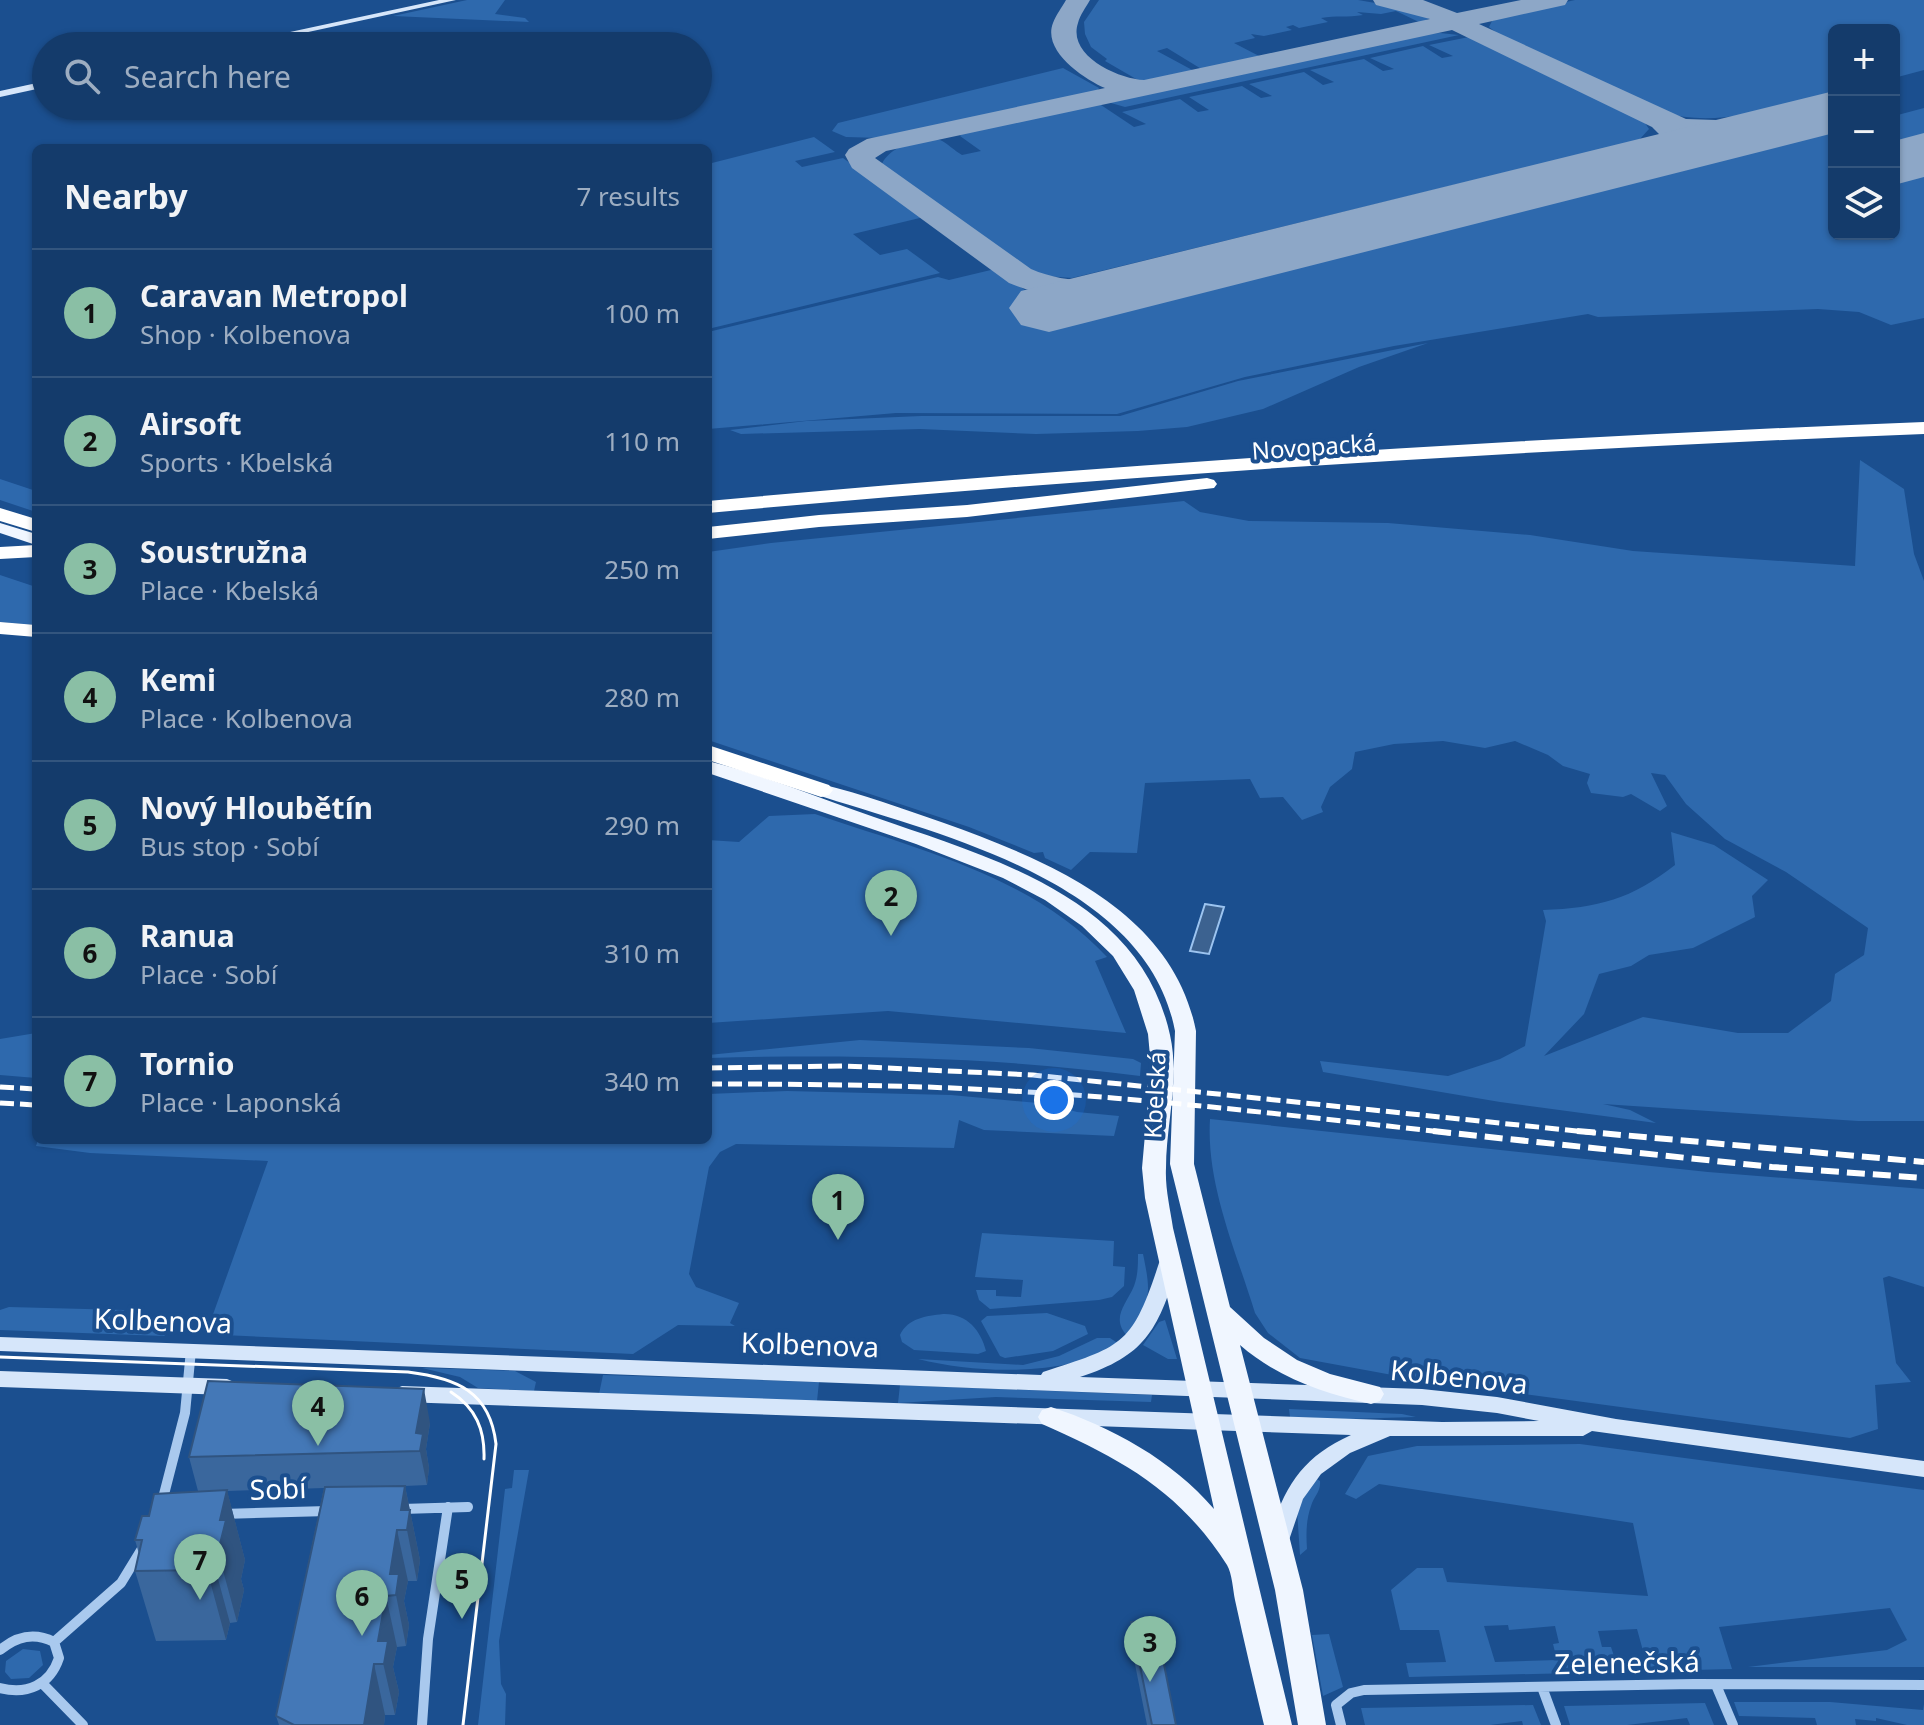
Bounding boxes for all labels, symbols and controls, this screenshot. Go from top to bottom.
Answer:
map controls [1828,24,1900,240]
button: + [1828,24,1900,96]
search box [32,32,712,120]
icon: search [60,54,104,98]
text: Search here [124,56,291,97]
button: − [1828,96,1900,168]
button: layers [1828,168,1900,240]
text: Nearby [64,173,188,219]
text: 7 results [576,178,680,214]
text: Caravan Metropol [140,275,408,316]
text: 1 [83,295,97,331]
text: 100 m [604,295,680,331]
text: Shop · Kolbenova [140,316,351,352]
text: Airsoft [140,403,242,444]
text: 2 [83,423,97,459]
text: 110 m [604,423,680,459]
street label: Novopacká [1250,425,1378,467]
text: Sports · Kbelská [140,444,333,480]
text: Soustružna [140,531,308,572]
text: 3 [83,551,97,587]
text: 250 m [604,551,680,587]
text: Place · Kbelská [140,572,319,608]
text: Kemi [140,659,216,700]
text: 4 [83,679,97,715]
text: 280 m [604,679,680,715]
text: Place · Kolbenova [140,700,353,736]
text: Nový Hloubětín [140,787,373,828]
text: 5 [83,807,97,843]
text: 290 m [604,807,680,843]
text: Bus stop · Sobí [140,828,319,864]
pin: 2 [865,870,917,936]
text: Ranua [140,915,235,956]
text: 6 [83,935,97,971]
text: 310 m [604,935,680,971]
text: Place · Sobí [140,956,277,992]
text: Tornio [140,1043,235,1084]
street label: Kbelská [1135,1051,1173,1139]
text: 7 [83,1063,97,1099]
text: 340 m [604,1063,680,1099]
your location [1034,1080,1074,1120]
text: Place · Laponská [140,1084,342,1120]
pin: 1 [812,1174,864,1240]
street label: Kolbenova [93,1299,233,1341]
street label: Kolbenova [740,1323,880,1365]
street label: Kolbenova [1388,1350,1530,1402]
pin: 4 [292,1380,344,1446]
street label: Sobí [249,1468,308,1508]
pin: 7 [174,1534,226,1600]
pin: 5 [436,1553,488,1619]
pin: 6 [336,1570,388,1636]
pin: 3 [1124,1616,1176,1682]
street label: Zelenečská [1554,1642,1700,1682]

